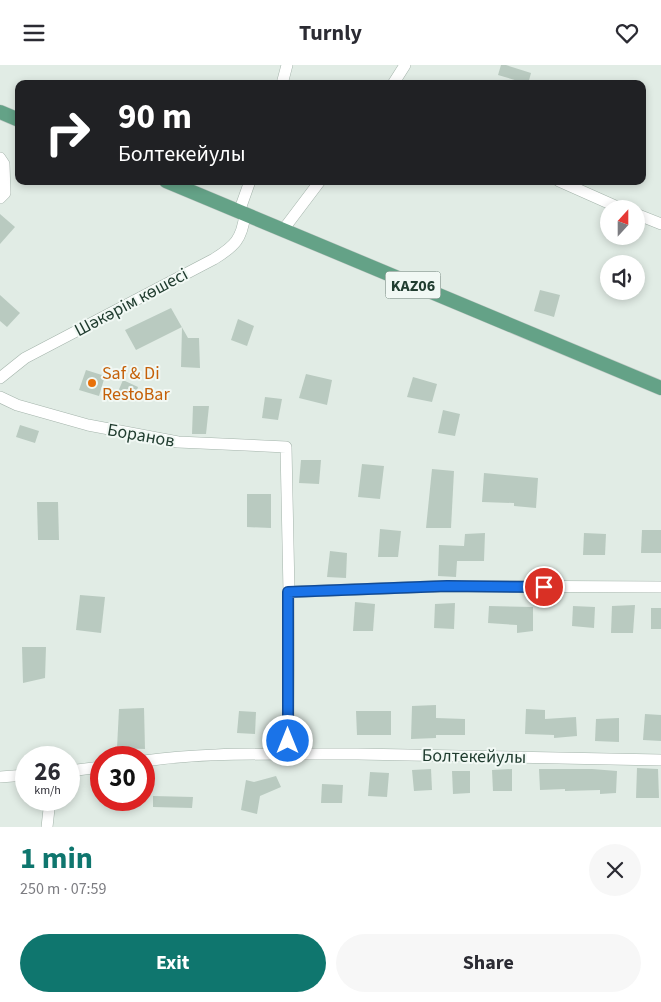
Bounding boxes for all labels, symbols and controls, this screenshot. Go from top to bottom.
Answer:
text: Turnly [299,17,362,49]
icon: menu [20,19,48,47]
icon: heart [613,19,641,47]
text: 90 m [118,92,192,142]
icon: right [35,100,100,165]
text: Болтекейулы [118,138,246,170]
north arrow [600,200,645,245]
map controls [600,200,645,300]
button: sound [600,255,645,300]
street label: Шәкәрім көшесі [70,262,192,343]
road number: KАZ06 [386,271,440,299]
place label: Saf & Di RestoBar [102,361,170,407]
marker: Saf & Di RestoBar [86,377,98,389]
street label: Боранов [105,417,177,454]
pin [523,566,565,608]
icon: arrive [530,573,558,601]
position arrow [261,714,313,766]
street label: Болтекейулы [422,743,526,770]
speed limit sign: 30 [90,746,155,811]
text: 26 [34,754,61,790]
text: km/h [34,782,61,799]
text: 1 min [20,837,93,880]
button: close [589,844,641,896]
text: 250 m · 07:59 [20,878,107,900]
button: Exit [20,934,326,992]
button: Share [336,934,641,992]

